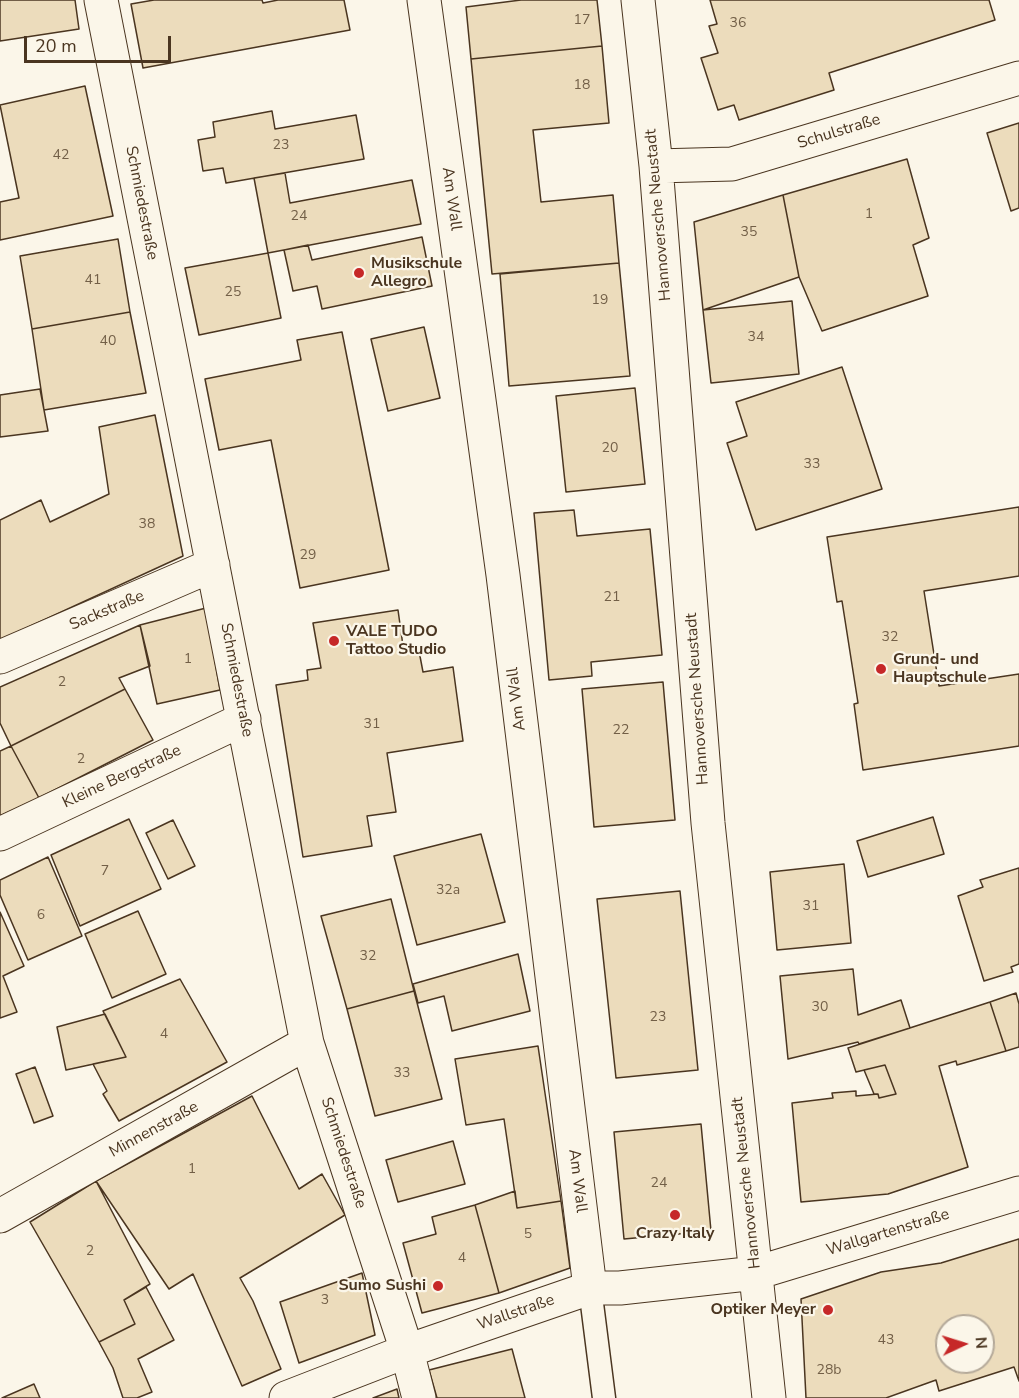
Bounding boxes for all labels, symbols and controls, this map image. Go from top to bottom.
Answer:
house number: 17 [574,13,590,29]
house number: 36 [730,16,746,32]
scale bar [27,24,174,62]
text: 20 m [35,34,77,58]
house number: 18 [574,78,590,94]
street label: Schulstraße [795,110,883,154]
street label: Hannoversche Neustadt [642,128,676,302]
house number: 23 [273,138,289,154]
street label: Schmiedestraße [121,144,161,262]
house number: 42 [53,148,69,164]
street label: Am Wall [437,166,465,232]
house number: 1 [865,207,873,223]
house number: 24 [291,209,307,225]
house number: 35 [741,225,757,241]
place label: Musikschule Allegro [371,254,462,292]
marker: Musikschule Allegro [352,266,366,280]
house number: 41 [85,273,101,289]
house number: 25 [225,285,241,301]
house number: 19 [592,293,608,309]
house number: 34 [748,330,764,346]
house number: 40 [100,334,116,350]
house number: 20 [602,441,618,457]
house number: 33 [804,457,820,473]
house number: 38 [139,517,155,533]
house number: 29 [300,548,316,564]
street label: Sackstraße [67,587,147,635]
house number: 21 [604,590,620,606]
street label: Hannoversche Neustadt [682,612,714,786]
street label: Schmiedestraße [216,621,256,739]
place label: VALE TUDO Tattoo Studio [346,622,446,660]
house number: 32 [882,630,898,646]
marker: VALE TUDO Tattoo Studio [327,634,341,648]
place label: Grund- und Hauptschule [893,650,987,688]
house number: 1 [184,652,192,668]
marker: Grund- und Hauptschule [874,662,888,676]
street label: Am Wall [504,666,530,732]
house number: 2 [58,675,66,691]
house number: 31 [364,717,380,733]
house number: 22 [613,723,629,739]
street label: Kleine Bergstraße [60,741,184,813]
house number: 2 [77,752,85,768]
house number: 7 [101,864,109,880]
house number: 32a [436,883,460,899]
house number: 31 [803,899,819,915]
house number: 6 [37,908,45,924]
house number: 32 [360,949,376,965]
house number: 30 [812,1000,828,1016]
house number: 23 [650,1010,666,1026]
house number: 4 [160,1027,168,1043]
house number: 33 [394,1066,410,1082]
street label: Schmiedestraße [316,1095,370,1211]
street label: Hannoversche Neustadt [728,1096,766,1270]
street label: Minnenstraße [106,1098,202,1162]
street label: Am Wall [564,1148,590,1214]
house number: 1 [188,1162,196,1178]
house number: 24 [651,1176,667,1192]
street label: Wallgartenstraße [824,1205,952,1261]
marker: Crazy Italy [668,1208,682,1222]
place label: Crazy Italy [636,1224,714,1244]
house number: 5 [524,1227,532,1243]
house number: 2 [86,1244,94,1260]
house number: 4 [458,1251,466,1267]
place label: Sumo Sushi [338,1276,426,1296]
marker: Sumo Sushi [431,1279,445,1293]
street label: Wallstraße [475,1291,557,1335]
house number: 3 [321,1293,329,1309]
place label: Optiker Meyer [710,1300,816,1320]
marker: Optiker Meyer [821,1303,835,1317]
north arrow [935,1314,995,1374]
house number: 43 [878,1333,894,1349]
text: N [970,1336,992,1350]
house number: 28b [817,1363,841,1379]

